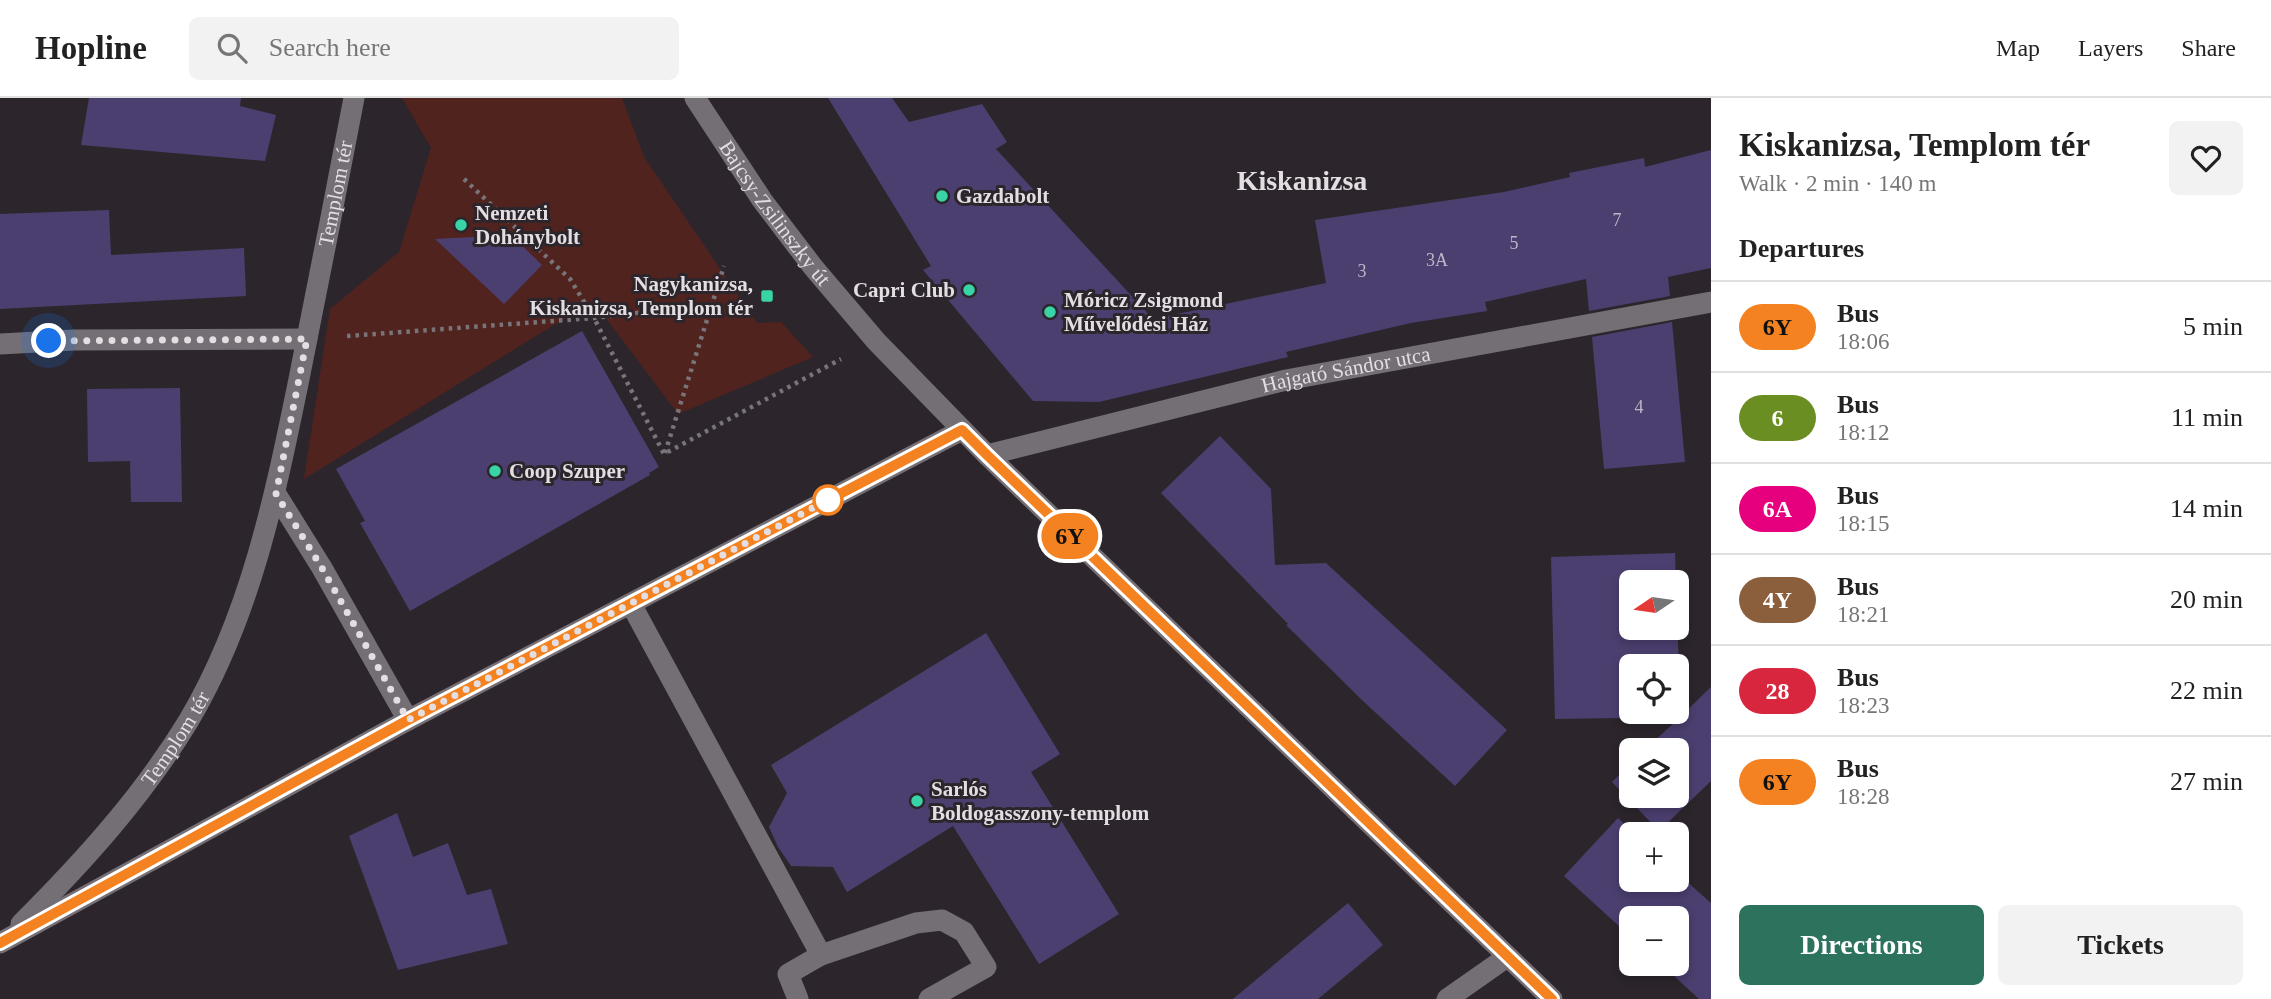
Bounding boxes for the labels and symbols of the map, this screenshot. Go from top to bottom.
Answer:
street label: Bajcsy-Zsilinszky út [714,136,835,290]
street label: Templom tér [314,139,358,249]
district label: Kiskanizsa [1237,165,1367,196]
place label: Gazdabolt [956,184,1049,208]
marker: Gazdabolt [934,188,950,204]
place label: Nemzeti Dohánybolt [475,201,580,249]
house number: 7 [1613,210,1622,230]
marker: Nemzeti Dohánybolt [453,217,469,233]
house number: 5 [1510,233,1519,253]
house number: 3A [1426,250,1448,270]
house number: 3 [1358,261,1367,281]
place label: Nagykanizsa, Kiskanizsa, Templom tér [530,272,753,320]
place label: Capri Club [853,278,955,302]
marker: Capri Club [961,282,977,298]
marker: Nagykanizsa, Kiskanizsa, Templom tér [759,288,775,304]
place label: Móricz Zsigmond Művelődési Ház [1064,288,1224,336]
marker: Móricz Zsigmond Művelődési Ház [1042,304,1058,320]
your location [31,323,66,358]
street label: Hajgató Sándor utca [1259,342,1433,398]
house number: 4 [1635,397,1644,417]
place label: Coop Szuper [509,459,625,483]
marker: Coop Szuper [487,463,503,479]
unlabelled marker [813,485,843,515]
line badge: 6Y [1038,513,1102,559]
north arrow [1619,570,1689,640]
street label: Templom tér [136,687,215,791]
place label: Sarlós Boldogasszony-templom [931,777,1150,825]
marker: Sarlós Boldogasszony-templom [909,793,925,809]

